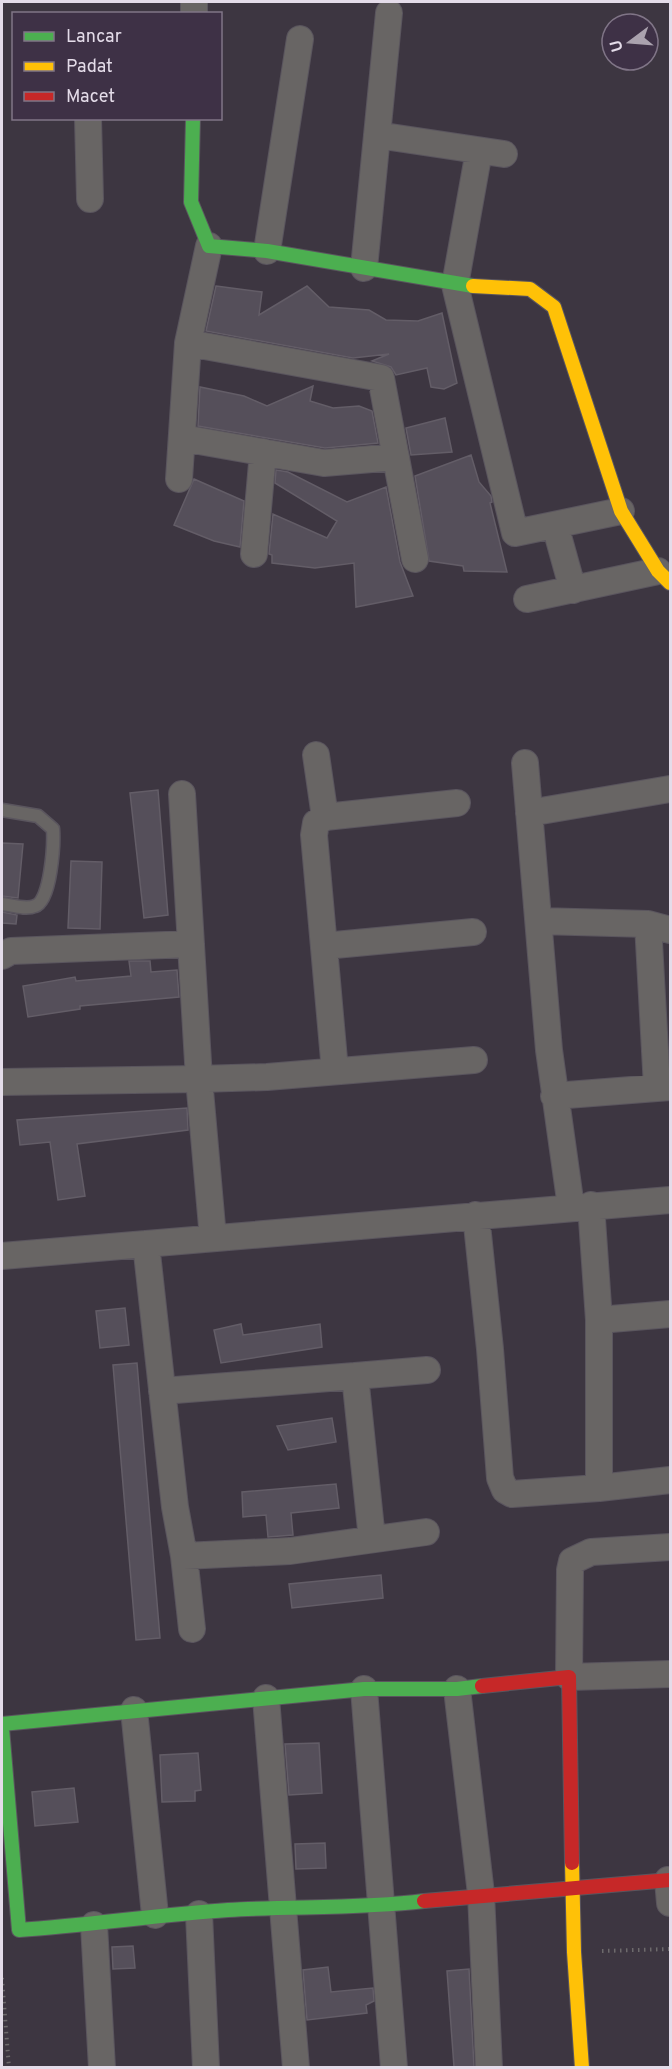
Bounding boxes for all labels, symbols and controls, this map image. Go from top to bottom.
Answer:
legend [12,12,222,120]
north arrow [600,12,660,72]
text: Lancar [66,26,122,49]
text: U [606,37,629,54]
text: Padat [66,56,113,79]
text: Macet [66,86,115,109]

